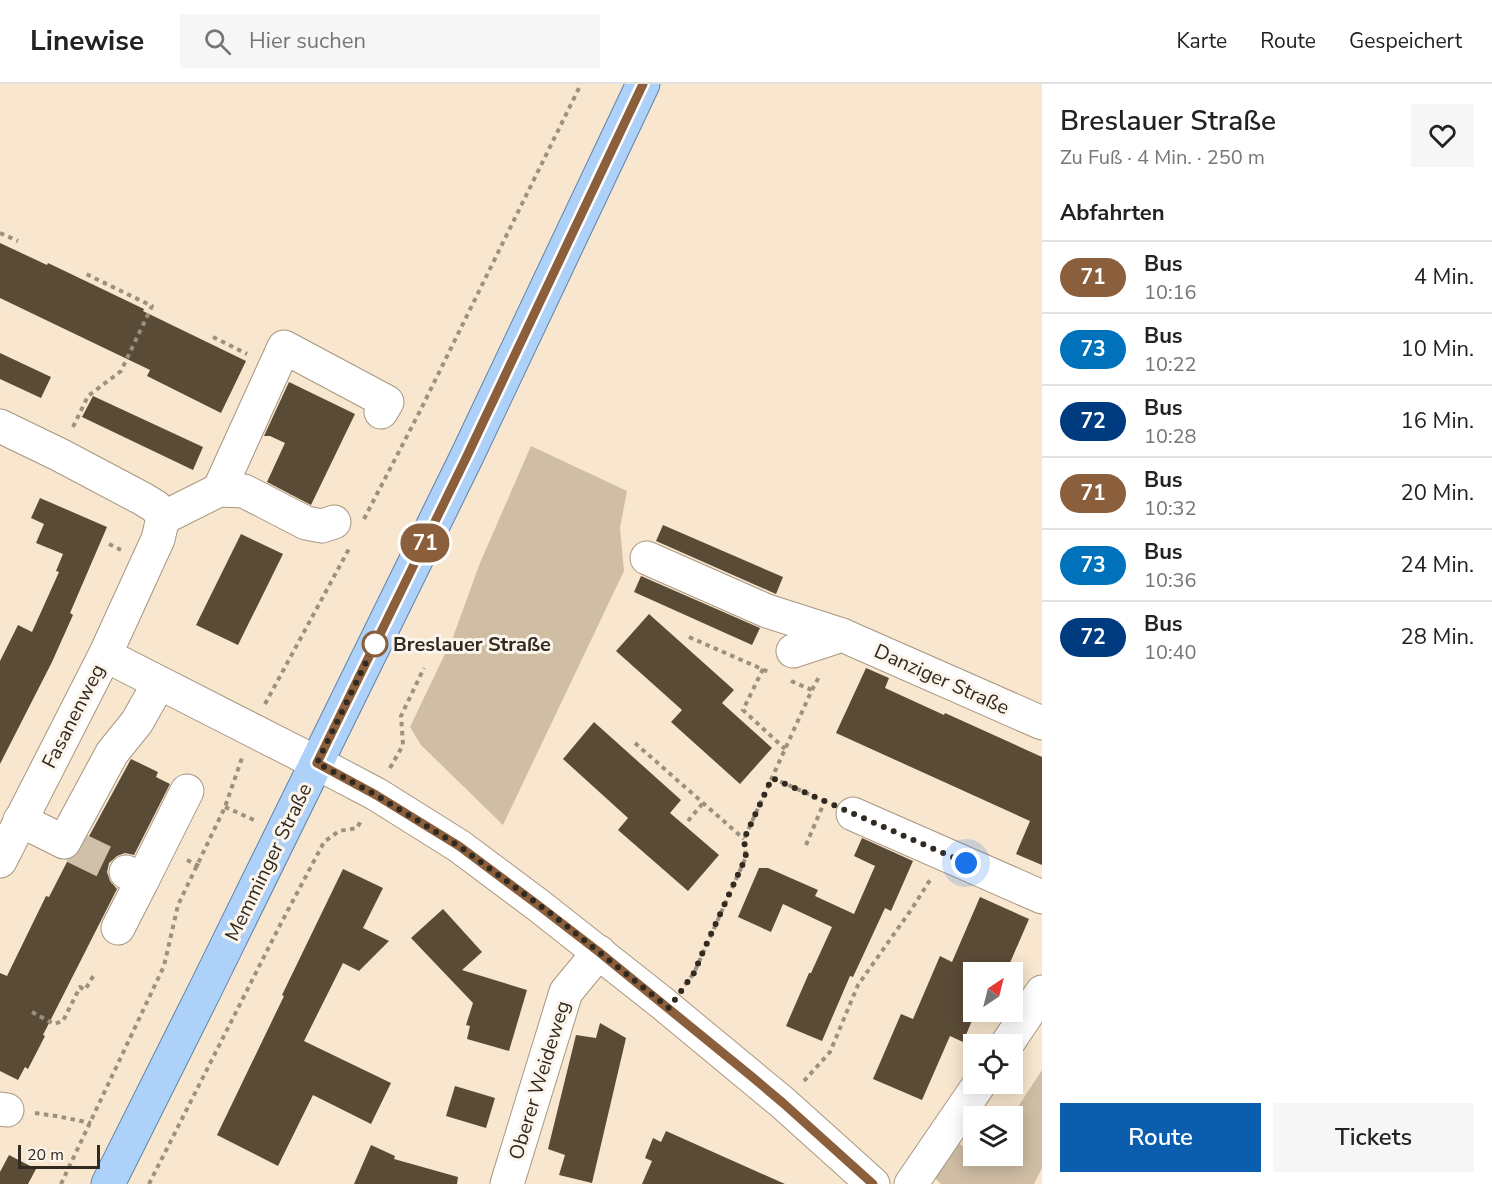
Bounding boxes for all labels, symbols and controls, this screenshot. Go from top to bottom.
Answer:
search box [180,14,600,68]
text: Linewise [30,22,144,60]
icon: search [201,25,234,58]
text: Hier suchen [249,26,366,56]
text: Karte [1177,27,1227,55]
text: Route [1260,27,1316,55]
text: Gespeichert [1349,27,1462,55]
text: Breslauer Straße [1060,102,1276,140]
button: heart [1411,104,1474,167]
text: Zu Fuß · 4 Min. · 250 m [1060,144,1265,171]
text: Abfahrten [1060,198,1165,228]
text: Bus [1144,249,1183,279]
text: 4 Min. [1414,262,1474,292]
text: 71 [1080,263,1106,291]
text: 10:16 [1144,279,1197,306]
text: Bus [1144,321,1183,351]
text: 10 Min. [1401,334,1474,364]
text: 73 [1080,335,1106,363]
text: 10:22 [1144,351,1197,378]
text: Bus [1144,393,1183,423]
text: 16 Min. [1401,406,1474,436]
text: 72 [1080,407,1106,435]
text: 10:28 [1144,423,1197,450]
text: Bus [1144,465,1183,495]
text: 20 Min. [1401,478,1474,508]
text: 71 [1080,479,1106,507]
text: 10:32 [1144,495,1197,522]
line badge: 71 [398,524,452,562]
text: 71 [412,529,438,557]
text: Bus [1144,537,1183,567]
text: 24 Min. [1401,550,1474,580]
text: 73 [1080,551,1106,579]
text: 10:36 [1144,567,1197,594]
text: Bus [1144,609,1183,639]
text: 28 Min. [1401,622,1474,652]
text: 72 [1080,623,1106,651]
marker: Breslauer Straße [362,631,388,657]
place label: Breslauer Straße [393,631,551,658]
street label: Danziger Straße [870,638,1014,721]
text: 10:40 [1144,639,1197,666]
street label: Fasanenweg [36,659,111,773]
street label: Memminger Straße [219,779,318,946]
your location [951,848,981,878]
north arrow [963,962,1023,1022]
map controls [963,962,1023,1166]
street label: Oberer Weideweg [502,997,577,1163]
button: locate [963,1034,1023,1094]
button: Route [1060,1103,1261,1172]
button: Tickets [1273,1103,1474,1172]
button: layers [963,1106,1023,1166]
scale bar [18,1142,100,1170]
text: 20 m [27,1144,64,1166]

